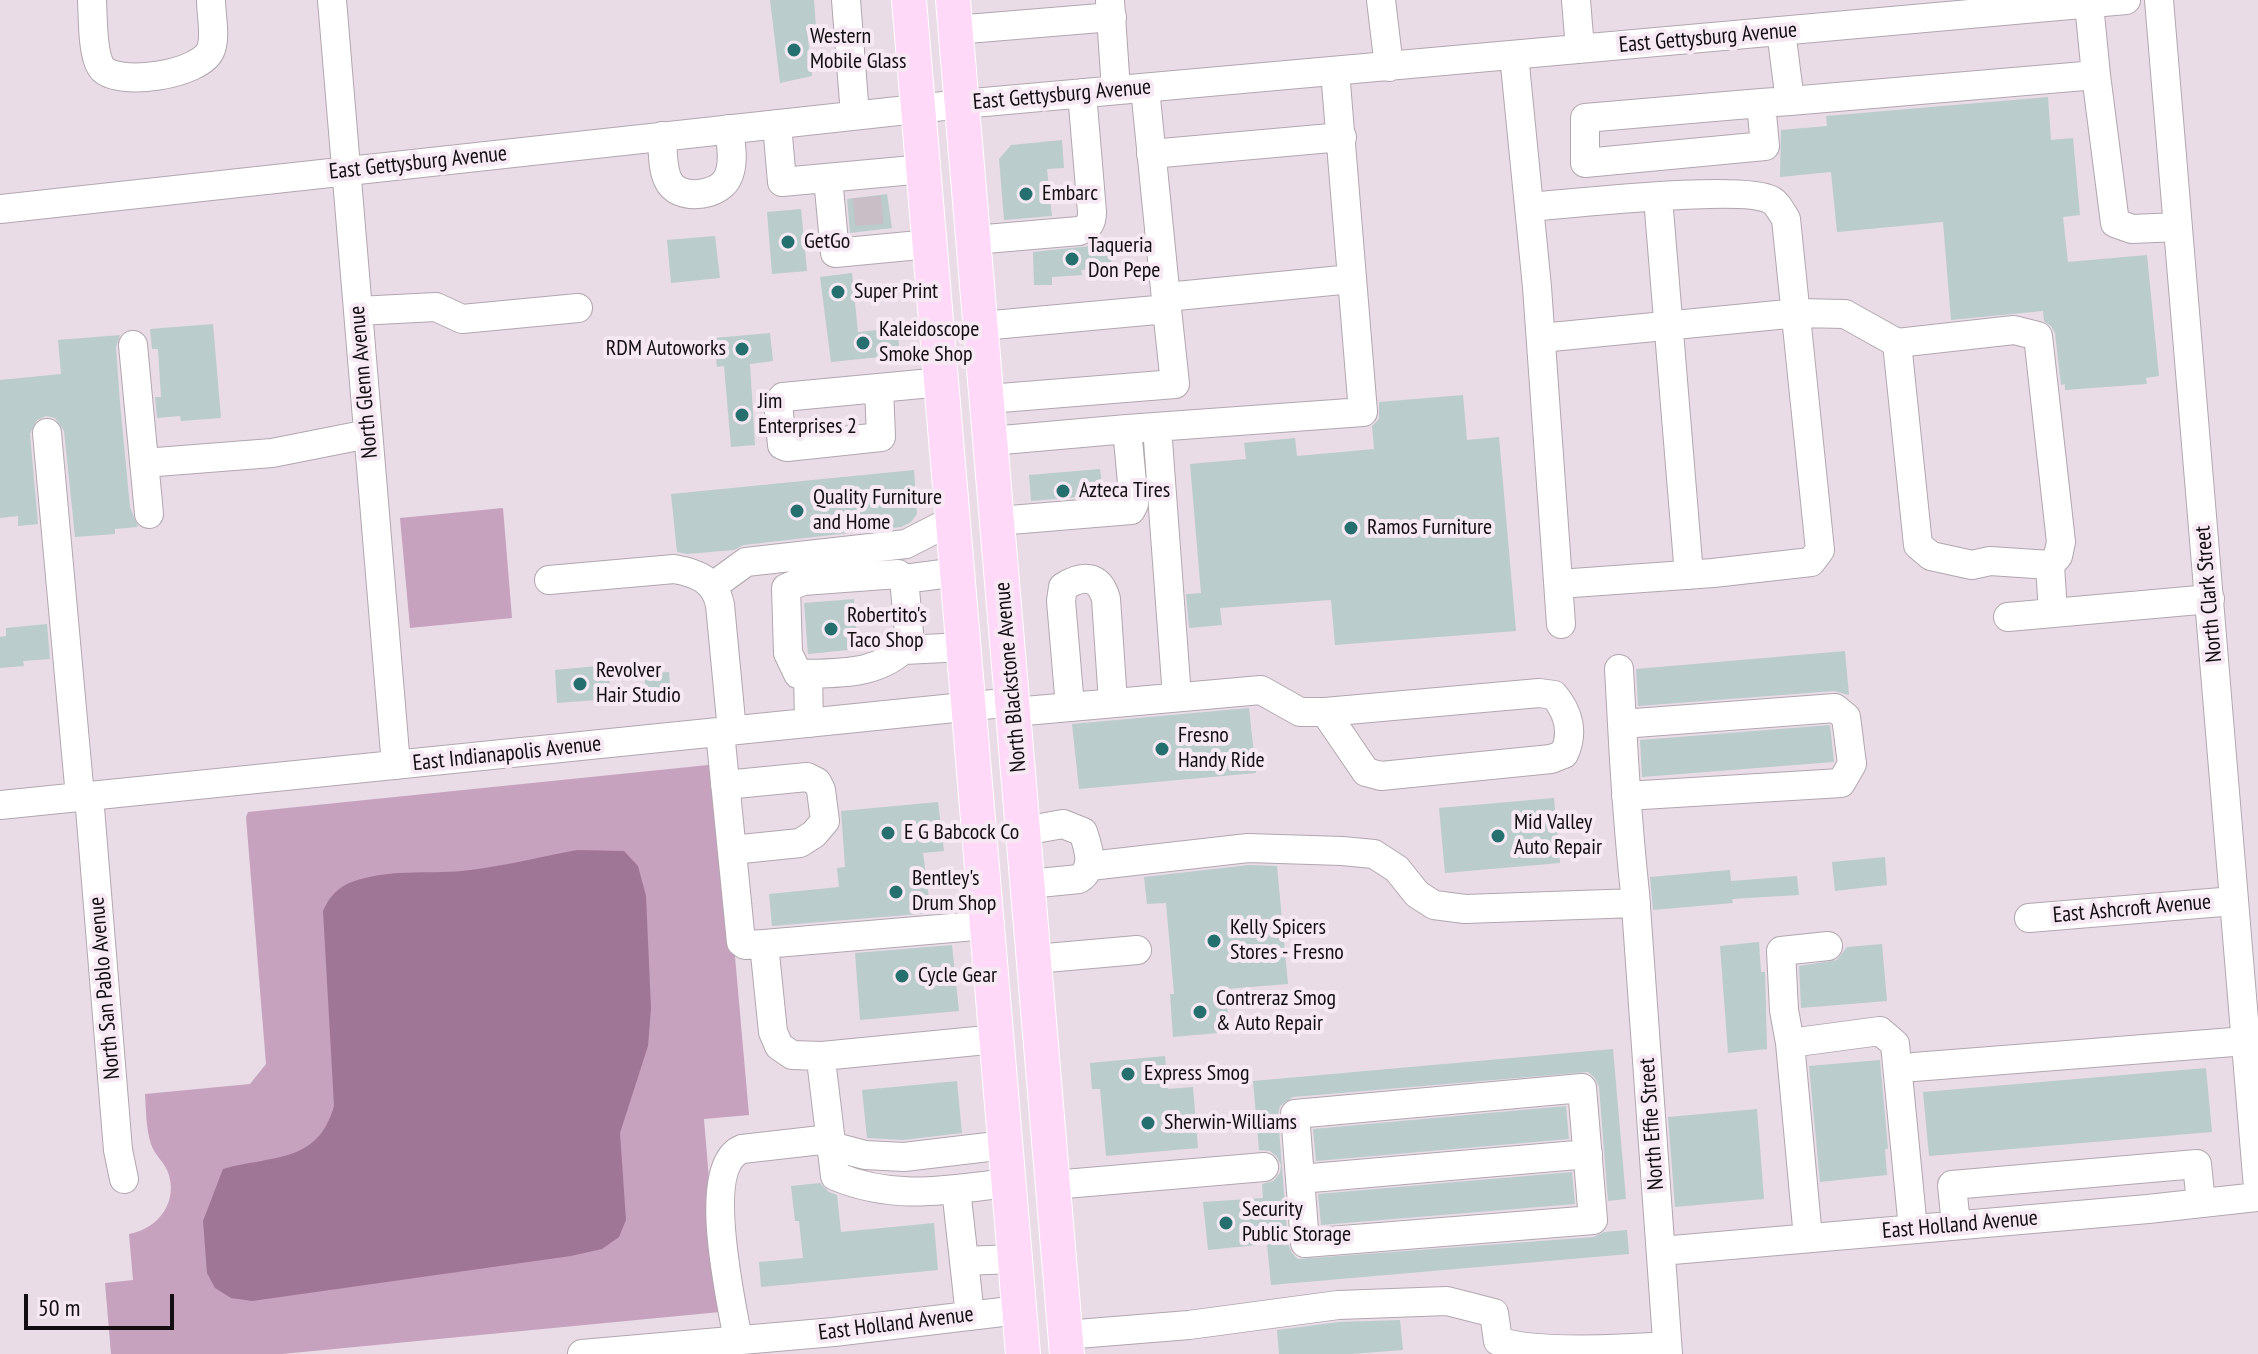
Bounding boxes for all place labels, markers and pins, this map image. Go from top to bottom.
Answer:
place label: Western Mobile Glass [810,24,906,76]
marker: Western Mobile Glass [785,41,803,59]
place label: Embarc [1042,181,1098,207]
marker: Embarc [1017,185,1035,203]
place label: GetGo [804,229,850,255]
marker: GetGo [779,233,797,251]
place label: Taqueria Don Pepe [1088,233,1160,284]
marker: Taqueria Don Pepe [1063,250,1081,268]
place label: Super Print [854,279,938,305]
marker: Super Print [829,283,847,301]
place label: Kaleidoscope Smoke Shop [879,317,979,368]
marker: Kaleidoscope Smoke Shop [854,334,872,352]
place label: RDM Autoworks [606,336,726,362]
marker: RDM Autoworks [733,340,751,358]
place label: Jim Enterprises 2 [758,389,857,440]
marker: Jim Enterprises 2 [733,406,751,424]
place label: Azteca Tires [1079,478,1170,504]
marker: Azteca Tires [1054,482,1072,500]
place label: Quality Furniture and Home [813,485,942,536]
marker: Quality Furniture and Home [788,502,806,520]
place label: Ramos Furniture [1367,515,1492,541]
marker: Ramos Furniture [1342,519,1360,537]
place label: Robertito's Taco Shop [847,603,927,654]
marker: Robertito's Taco Shop [822,620,840,638]
place label: Revolver Hair Studio [596,658,681,710]
marker: Revolver Hair Studio [571,675,589,693]
place label: Fresno Handy Ride [1178,723,1265,774]
marker: Fresno Handy Ride [1153,740,1171,758]
place label: Mid Valley Auto Repair [1514,810,1602,862]
place label: E G Babcock Co [904,820,1019,846]
marker: E G Babcock Co [879,824,897,842]
marker: Mid Valley Auto Repair [1489,827,1507,845]
place label: Bentley's Drum Shop [912,866,996,918]
marker: Bentley's Drum Shop [887,883,905,901]
place label: Kelly Spicers Stores - Fresno [1230,915,1344,966]
marker: Kelly Spicers Stores - Fresno [1205,932,1223,950]
place label: Cycle Gear [918,963,997,989]
marker: Cycle Gear [893,967,911,985]
place label: Contreraz Smog & Auto Repair [1216,986,1336,1038]
marker: Contreraz Smog & Auto Repair [1191,1003,1209,1021]
place label: Express Smog [1144,1061,1249,1087]
marker: Express Smog [1119,1065,1137,1083]
place label: Sherwin-Williams [1164,1110,1297,1136]
marker: Sherwin-Williams [1139,1114,1157,1132]
place label: Security Public Storage [1242,1197,1351,1248]
marker: Security Public Storage [1217,1214,1235,1232]

